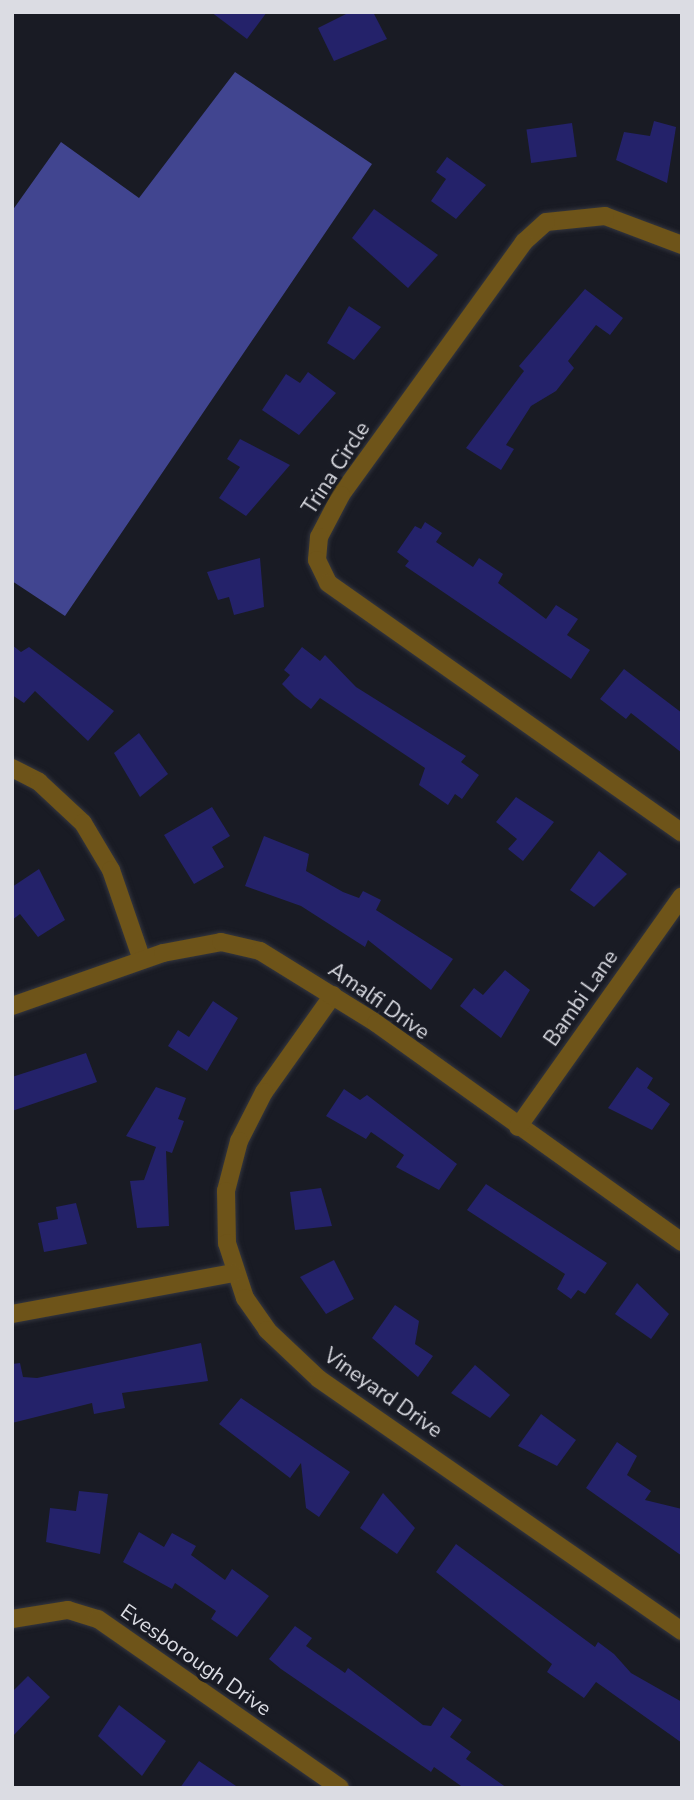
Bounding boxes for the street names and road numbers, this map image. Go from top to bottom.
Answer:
street label: Trina Circle [297,417,375,519]
street label: Bambi Lane [539,945,623,1051]
street label: Amalfi Drive [324,957,434,1045]
street label: Vineyard Drive [319,1343,447,1443]
street label: Evesborough Drive [116,1599,276,1721]

